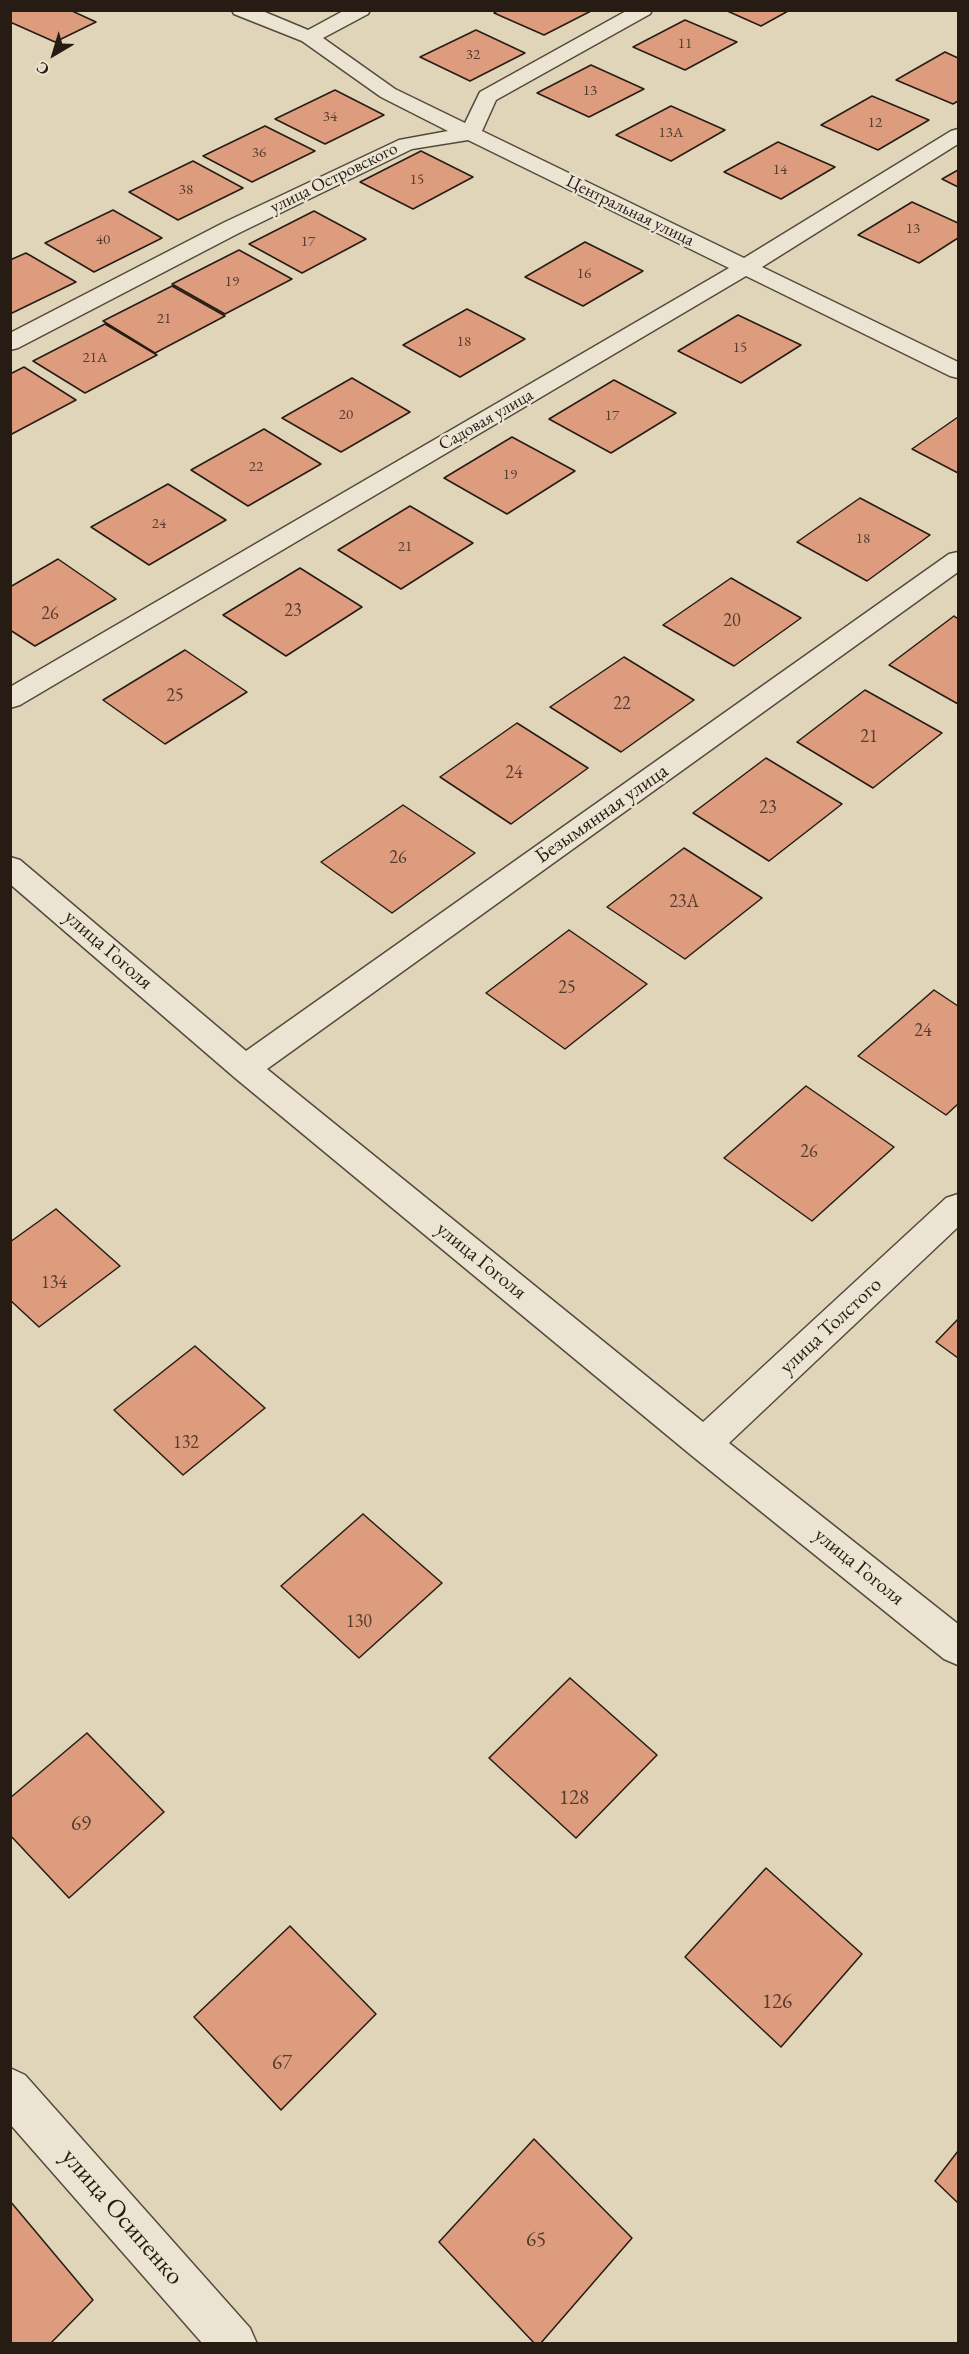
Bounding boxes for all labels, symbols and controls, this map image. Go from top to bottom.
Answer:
north arrow [24,24,84,84]
house number: 11 [678,35,692,53]
house number: 32 [466,46,480,64]
text: С [32,57,54,80]
house number: 13 [583,82,597,100]
house number: 34 [323,108,337,126]
house number: 12 [868,114,882,132]
house number: 13А [659,124,683,142]
street label: улица Островского [267,138,401,218]
house number: 36 [252,144,266,162]
house number: 14 [773,161,787,179]
house number: 15 [410,171,424,189]
street label: Центральная улица [562,171,698,251]
house number: 38 [179,181,193,199]
house number: 13 [906,220,920,238]
house number: 40 [96,231,110,249]
house number: 17 [301,233,315,251]
house number: 16 [577,265,591,283]
house number: 19 [225,273,239,291]
house number: 21 [157,310,171,328]
house number: 18 [457,333,471,351]
house number: 15 [733,339,747,357]
house number: 21А [83,349,107,367]
street label: Садовая улица [435,384,537,456]
house number: 20 [339,406,353,424]
house number: 17 [605,407,619,425]
house number: 22 [249,458,263,476]
house number: 19 [503,466,517,484]
house number: 24 [152,515,166,533]
house number: 18 [856,530,870,548]
house number: 21 [398,538,412,556]
house number: 23 [284,600,302,622]
house number: 26 [41,603,59,625]
house number: 20 [723,610,741,632]
house number: 25 [166,685,184,707]
house number: 22 [613,693,631,715]
house number: 21 [860,726,878,748]
street label: Безымянная улица [531,759,673,869]
house number: 24 [505,762,523,784]
house number: 23 [759,797,777,819]
house number: 26 [389,847,407,869]
house number: 23А [669,891,699,913]
street label: улица Гоголя [58,905,158,995]
house number: 25 [558,977,576,999]
house number: 24 [914,1020,932,1042]
house number: 26 [800,1141,818,1163]
street label: улица Гоголя [431,1217,531,1305]
house number: 134 [41,1272,67,1294]
street label: улица Толстого [775,1272,887,1380]
house number: 132 [173,1432,199,1454]
street label: улица Гоголя [809,1523,909,1611]
house number: 130 [346,1611,372,1633]
house number: 128 [559,1785,589,1811]
house number: 69 [71,1811,91,1837]
house number: 126 [762,1989,792,2015]
house number: 67 [272,2050,292,2076]
street label: улица Осипенко [54,2142,190,2292]
house number: 65 [526,2227,546,2253]

